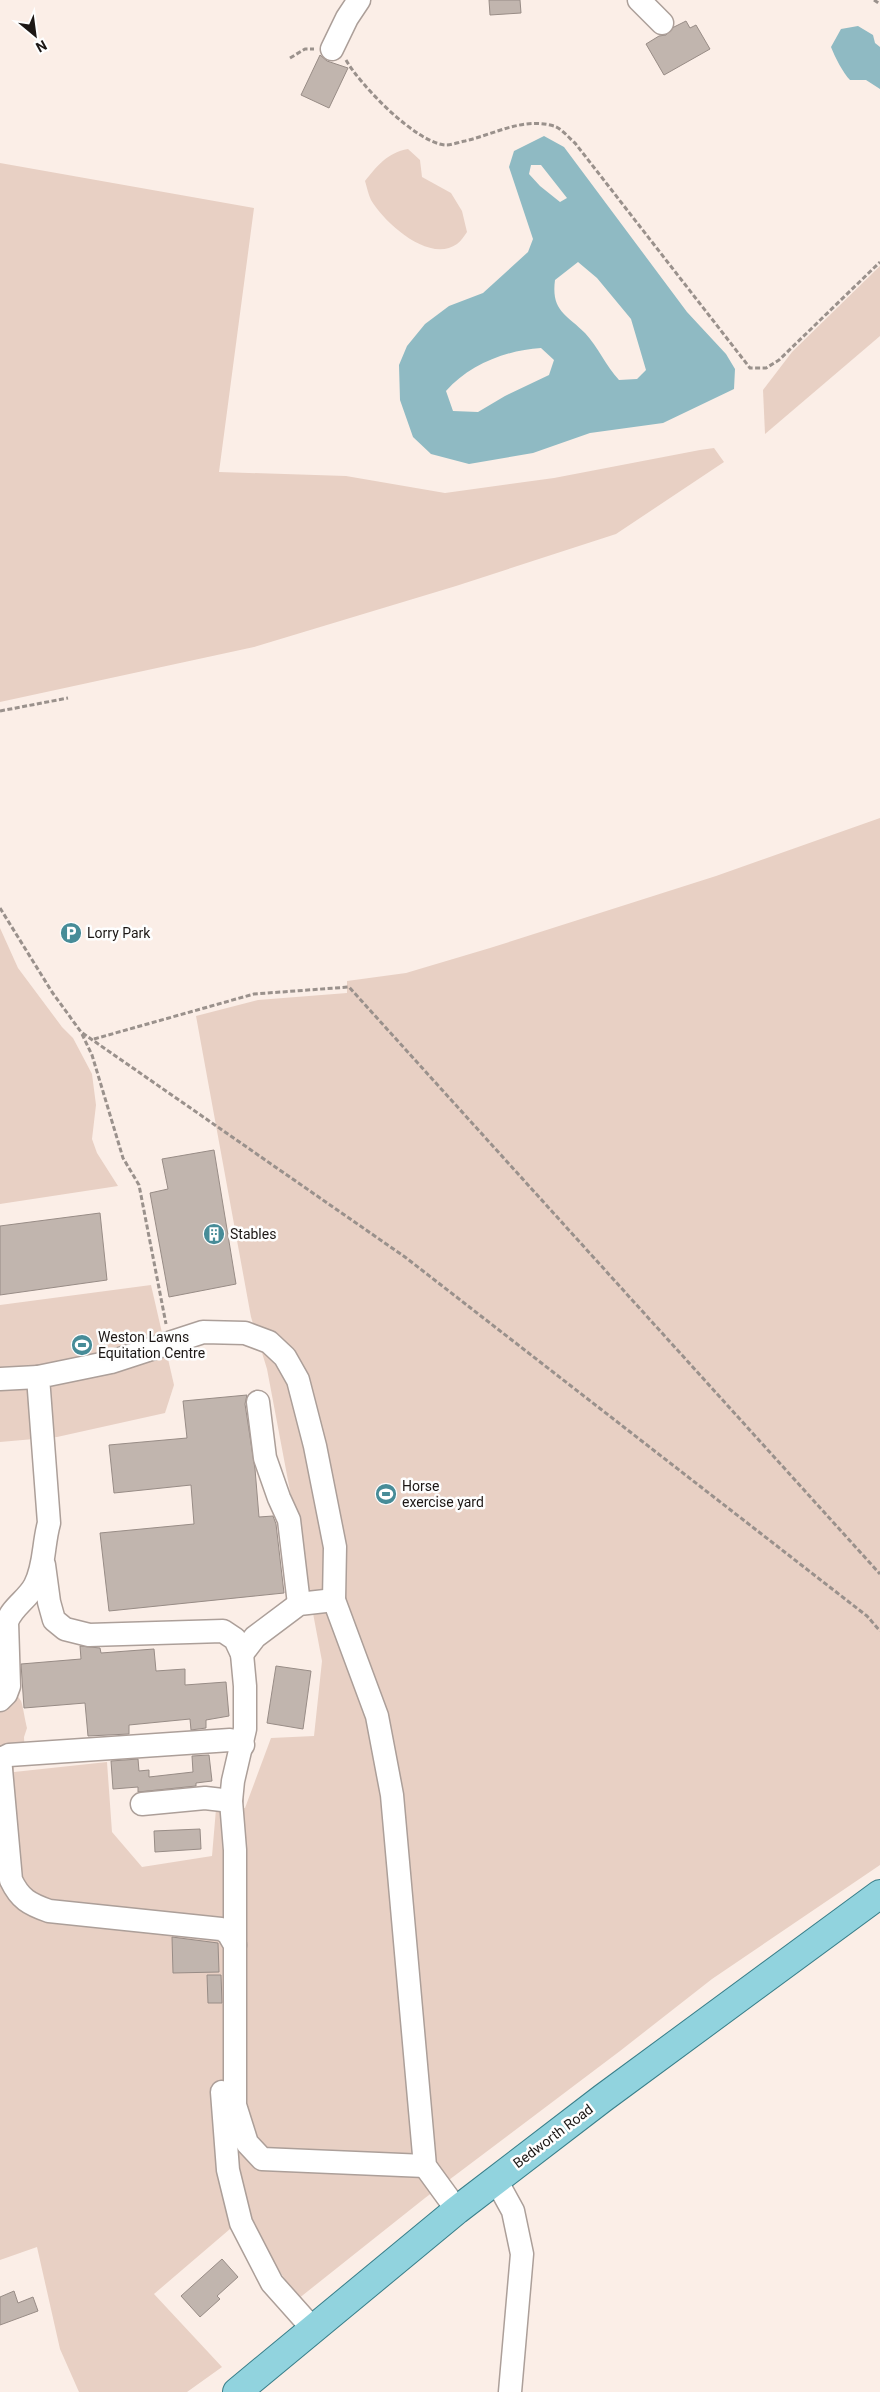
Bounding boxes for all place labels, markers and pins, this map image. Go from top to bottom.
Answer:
parking icon: Lorry Park [59,921,83,945]
place label: Lorry Park [87,925,151,941]
building icon: Stables [202,1222,226,1246]
place label: Stables [230,1226,276,1242]
place label: Weston Lawns Equitation Centre [98,1329,205,1361]
sports icon: Weston Lawns Equitation Centre [70,1333,94,1357]
place label: Horse exercise yard [402,1478,484,1510]
sports icon: Horse exercise yard [374,1482,398,1506]

